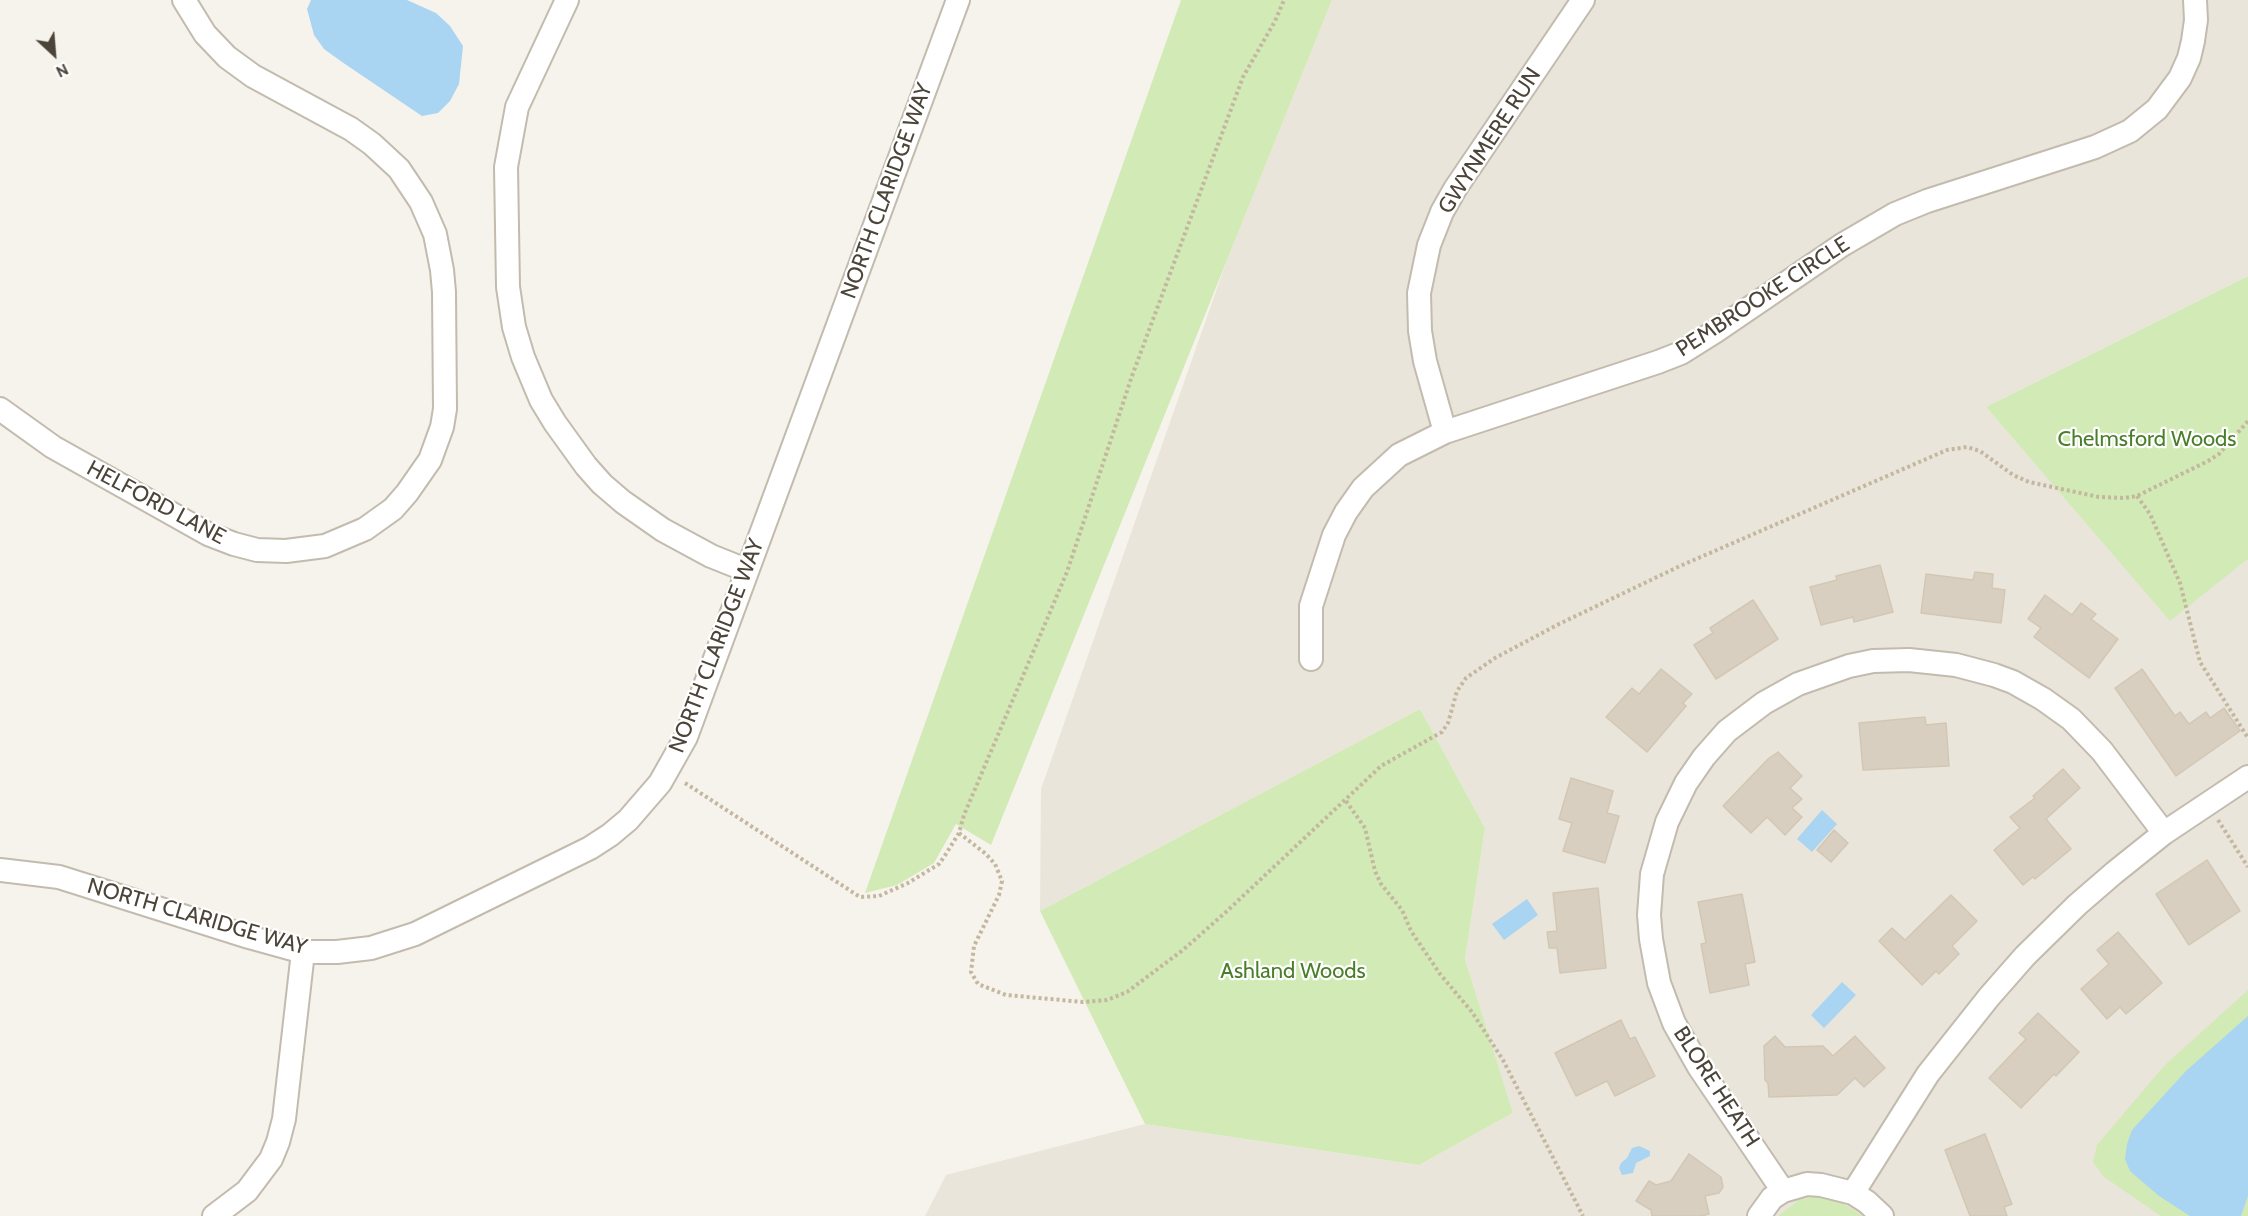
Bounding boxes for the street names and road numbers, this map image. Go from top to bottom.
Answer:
street label: GWYNMERE RUN [1433,63,1547,219]
street label: NORTH CLARIDGE WAY [836,80,938,302]
street label: PEMBROOKE CIRCLE [1671,231,1855,363]
street label: HELFORD LANE [82,455,230,551]
street label: NORTH CLARIDGE WAY [664,535,770,757]
street label: NORTH CLARIDGE WAY [84,873,310,961]
street label: BLORE HEATH [1667,1022,1765,1152]

